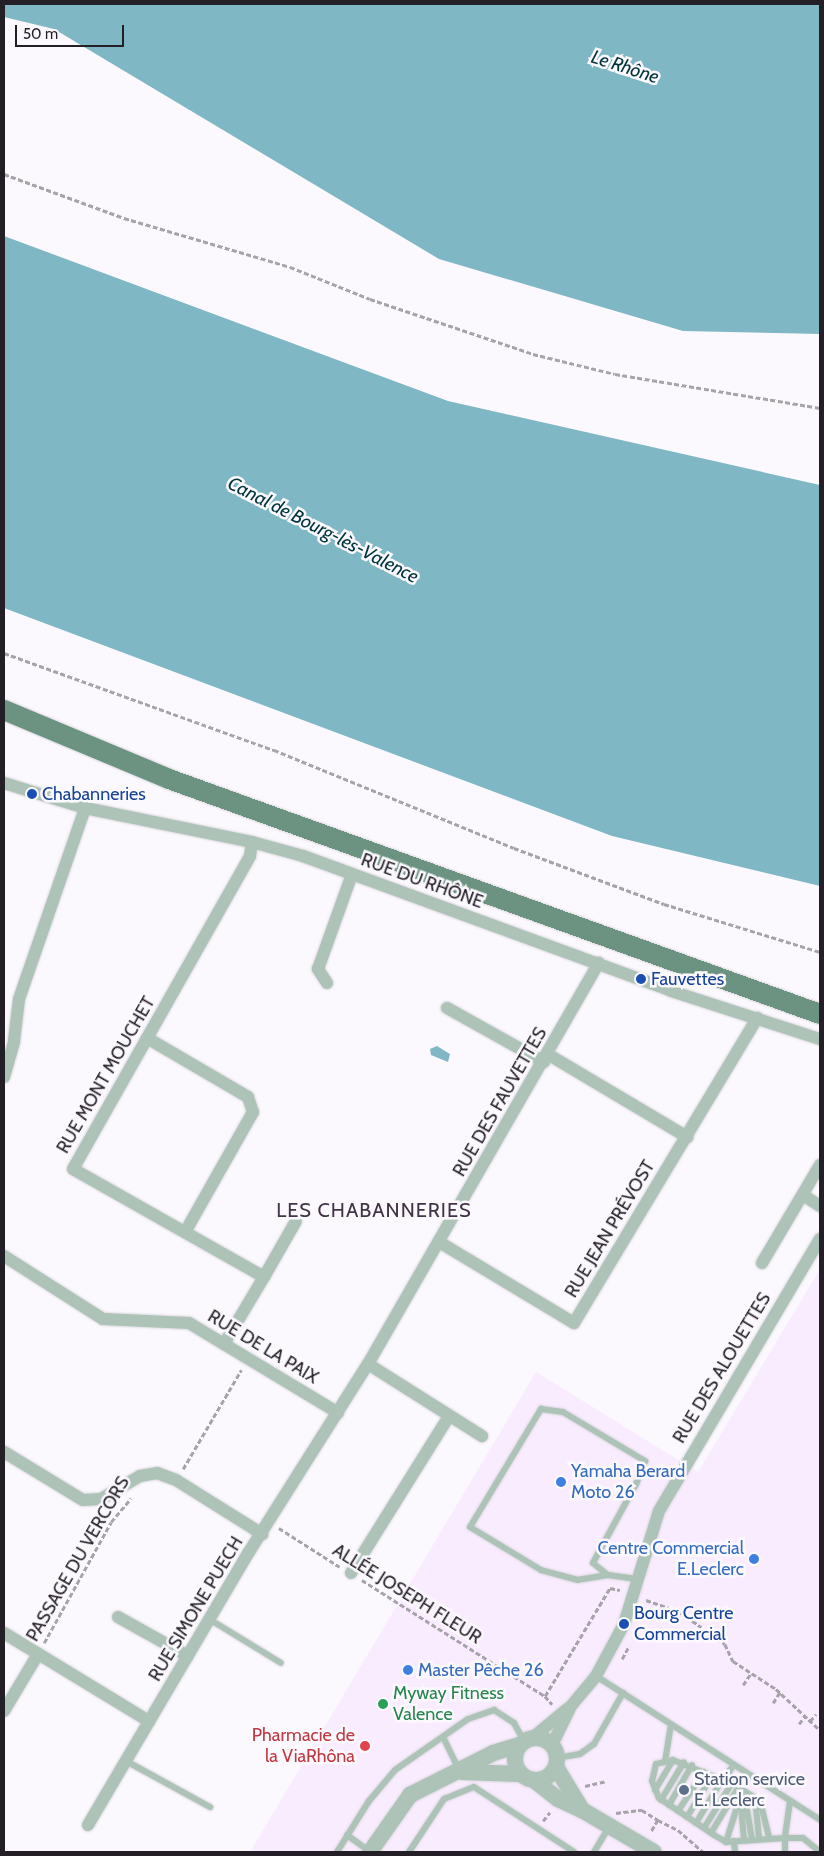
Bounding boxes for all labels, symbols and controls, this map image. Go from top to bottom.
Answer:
scale bar [18,15,126,47]
text: 50 m [23,25,58,43]
water label: Le Rhône [588,45,662,89]
water label: Canal de Bourg-lès-Valence [224,472,422,588]
place label: Chabanneries [42,783,146,805]
marker: Chabanneries [26,788,38,800]
street label: RUE DU RHÔNE [358,849,486,913]
place label: Fauvettes [651,968,724,990]
marker: Fauvettes [635,973,647,985]
street label: RUE MONT MOUCHET [52,993,160,1157]
street label: RUE DES FAUVETTES [449,1024,551,1180]
street label: RUE JEAN PRÉVOST [561,1157,659,1301]
district label: LES CHABANNERIES [274,1198,474,1222]
street label: RUE DES ALOUETTES [669,1289,775,1447]
street label: RUE DE LA PAIX [204,1306,322,1388]
place label: Yamaha Berard Moto 26 [571,1461,685,1504]
street label: PASSAGE DU VERCORS [22,1473,134,1645]
marker: Yamaha Berard Moto 26 [555,1476,567,1488]
street label: RUE SIMONE PUECH [144,1533,248,1685]
place label: Centre Commercial E.Leclerc [597,1538,744,1580]
street label: ALLÉE JOSEPH FLEUR [329,1539,485,1649]
marker: Centre Commercial E.Leclerc [748,1553,760,1565]
place label: Bourg Centre Commercial [634,1603,733,1646]
marker: Bourg Centre Commercial [618,1618,630,1630]
place label: Master Pêche 26 [418,1659,544,1681]
marker: Master Pêche 26 [402,1664,414,1676]
place label: Myway Fitness Valence [393,1683,504,1726]
marker: Myway Fitness Valence [377,1698,389,1710]
place label: Pharmacie de la ViaRhôna [252,1725,355,1768]
marker: Pharmacie de la ViaRhôna [359,1740,371,1752]
place label: Station service E. Leclerc [694,1769,805,1812]
marker: Station service E. Leclerc [678,1784,690,1796]

